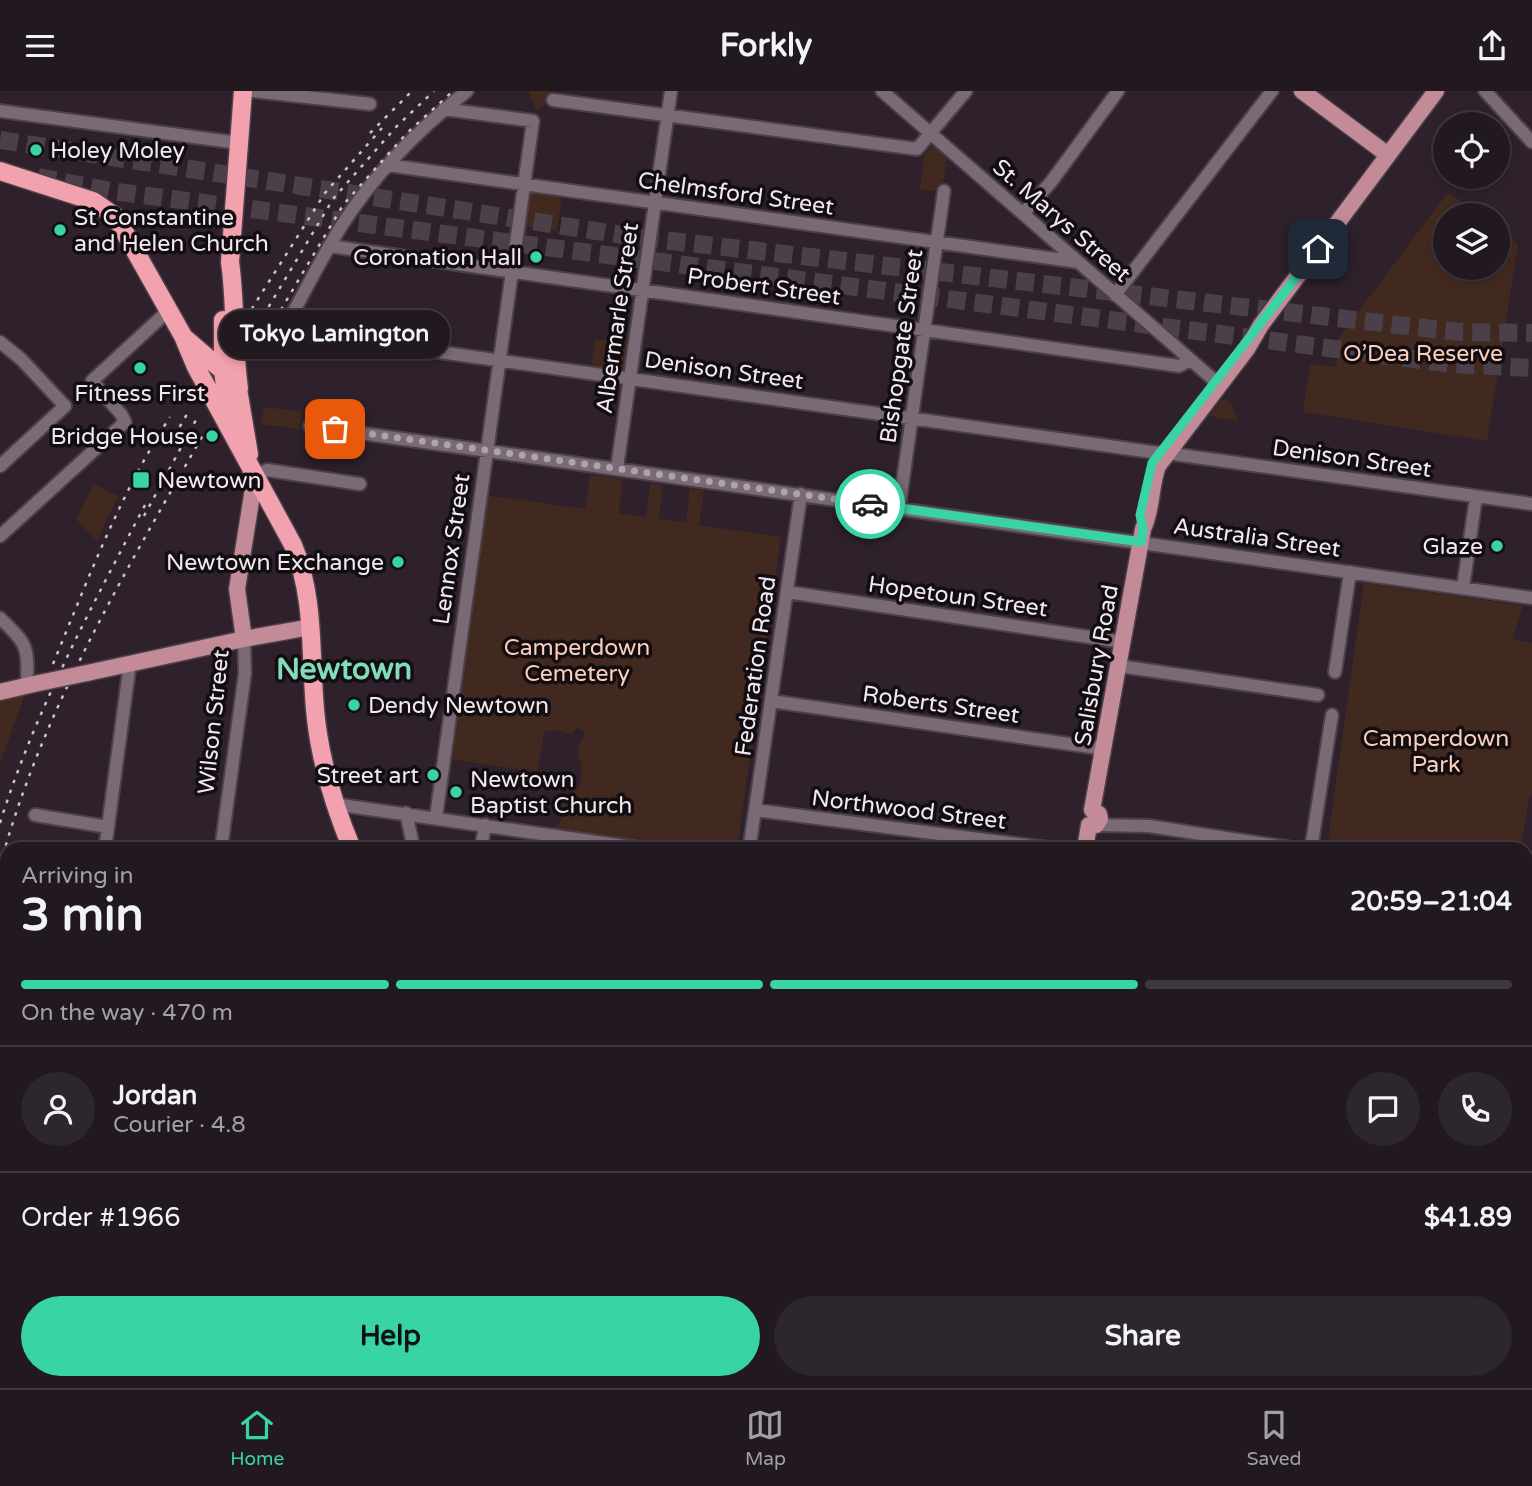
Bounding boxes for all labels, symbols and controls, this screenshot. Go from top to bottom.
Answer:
icon: menu [21,27,59,65]
text: Forkly [720,27,812,65]
icon: share [1473,27,1511,65]
map controls [1433,112,1510,280]
button: locate [1433,112,1510,189]
place label: Holey Moley [50,137,185,165]
marker: Holey Moley [28,142,44,158]
street label: St. Marys Street [987,153,1136,288]
street label: Chelmsford Street [636,166,836,222]
button: layers [1433,203,1510,280]
place label: St Constantine and Helen Church [74,204,269,258]
pin [1288,219,1348,279]
street label: Albermarle Street [591,221,645,415]
marker: St Constantine and Helen Church [52,222,68,238]
icon: home [1299,230,1337,268]
place label: Coronation Hall [353,244,522,272]
street label: Bishopgate Street [875,247,929,445]
marker: Coronation Hall [528,249,544,265]
street label: Probert Street [685,262,843,312]
callout: Tokyo Lamington [219,310,450,359]
text: Tokyo Lamington [240,320,429,348]
park label: O’Dea Reserve [1343,340,1503,368]
street label: Denison Street [643,346,805,396]
marker: Fitness First [132,360,148,376]
place label: Fitness First [74,380,206,408]
pin [305,399,365,459]
icon: bag [316,410,354,448]
place label: Bridge House [51,423,198,451]
marker: Bridge House [204,428,220,444]
street label: Denison Street [1271,434,1433,484]
place label: Newtown [157,467,261,495]
courier [835,469,905,539]
marker: Newtown [131,470,151,490]
street label: Lennox Street [428,472,476,626]
icon: car [851,485,889,523]
street label: Australia Street [1172,512,1342,564]
place label: Glaze [1422,533,1483,561]
marker: Glaze [1489,538,1505,554]
place label: Newtown Exchange [166,549,384,577]
marker: Newtown Exchange [390,554,406,570]
street label: Hopetoun Street [866,571,1050,623]
street label: Federation Road [730,574,782,758]
street label: Salisbury Road [1069,582,1125,748]
park label: Camperdown Cemetery [504,634,650,688]
street label: Wilson Street [192,648,236,796]
district label: Newtown [276,651,412,688]
street label: Roberts Street [861,680,1021,730]
place label: Dendy Newtown [368,692,549,720]
marker: Dendy Newtown [346,697,362,713]
park label: Camperdown Park [1363,725,1509,779]
place label: Street art [317,762,419,790]
place label: Newtown Baptist Church [470,766,632,820]
marker: Street art [425,767,441,783]
marker: Newtown Baptist Church [448,784,464,800]
street label: Northwood Street [810,784,1008,836]
text: Arriving in [21,862,134,890]
text: 20:59–21:04 [1350,886,1512,917]
text: 3 min [21,888,144,943]
text: On the way · 470 m [21,999,233,1027]
button: person [21,1072,95,1146]
button: chat [1346,1072,1420,1146]
button: phone [1438,1072,1512,1146]
text: Jordan [113,1080,197,1111]
text: Courier · 4.8 [113,1111,246,1139]
text: Order #1966 [21,1202,181,1233]
text: $41.89 [1424,1202,1512,1233]
button: Help [21,1296,760,1376]
button: Share [774,1296,1512,1376]
tab: Home [230,1406,284,1470]
tab: Map [745,1406,786,1470]
tab: Saved [1247,1406,1302,1470]

